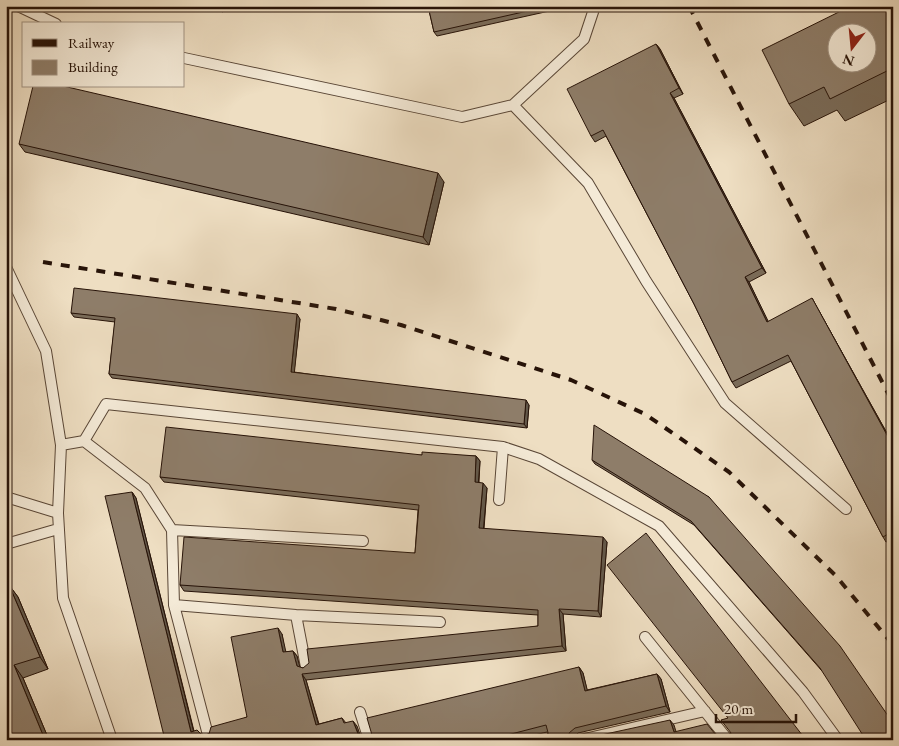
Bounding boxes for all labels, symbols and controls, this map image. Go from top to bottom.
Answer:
legend [22,22,185,88]
north arrow [826,22,876,72]
text: Railway [68,33,115,52]
text: N [840,50,856,71]
text: Building [68,57,118,76]
scale bar [716,691,796,723]
text: 20 m [724,699,753,718]

